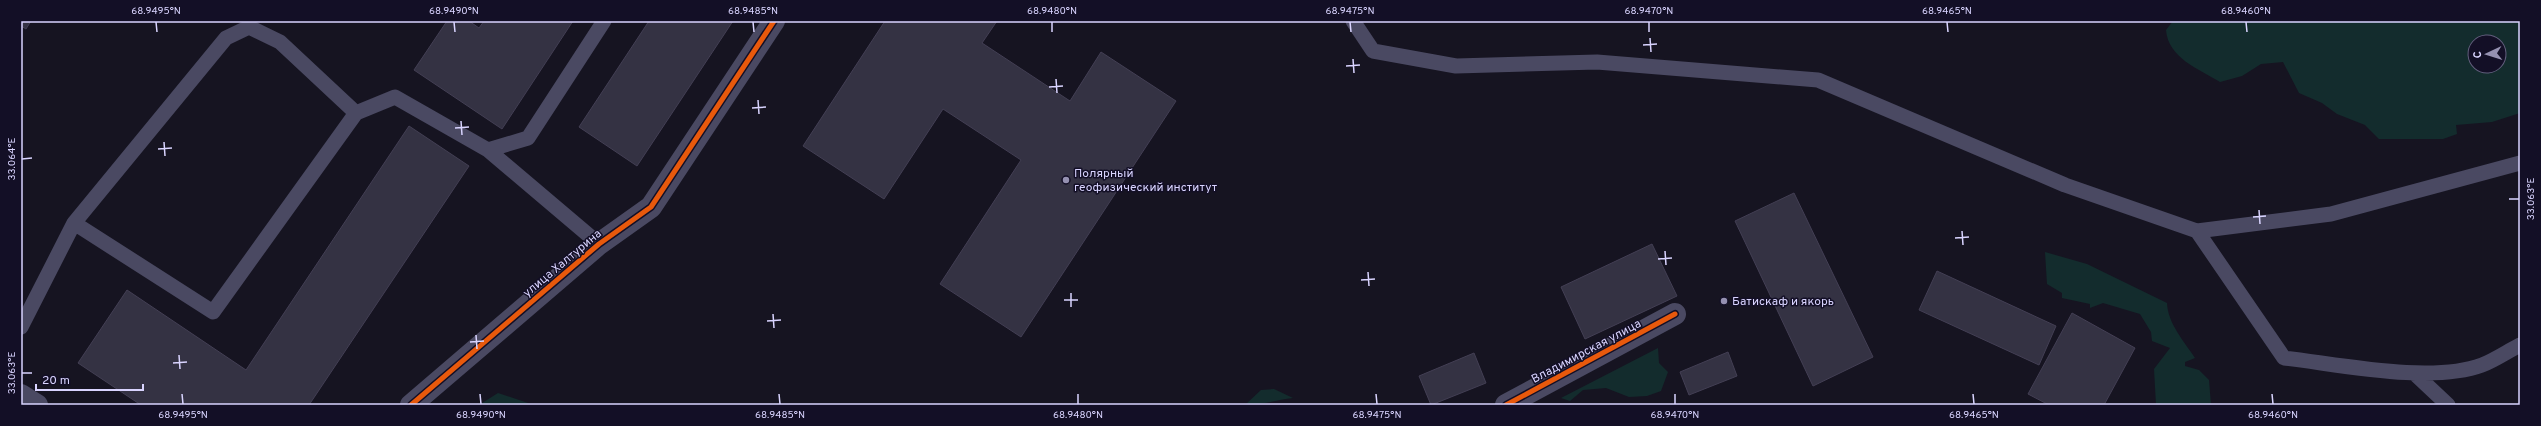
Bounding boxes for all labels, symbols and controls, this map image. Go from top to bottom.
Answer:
text: 68.9495°N [131,5,181,18]
text: 68.9490°N [429,5,479,18]
text: 68.9485°N [728,5,778,18]
text: 68.9480°N [1027,5,1077,18]
text: 68.9475°N [1326,5,1374,18]
text: 68.9470°N [1625,5,1673,18]
text: 68.9465°N [1922,5,1972,18]
text: 68.9460°N [2221,5,2271,18]
north arrow [2467,34,2507,74]
text: С [2471,51,2485,59]
text: 33.064°E [6,138,19,180]
place label: Полярный геофизический институт [1074,166,1218,196]
marker: Полярный геофизический институт [1061,175,1071,185]
text: 33.063°E [2525,178,2538,220]
street label: улица Халтурина [520,226,605,301]
place label: Батискаф и якорь [1732,294,1834,310]
marker: Батискаф и якорь [1719,296,1729,306]
street label: Владимирская улица [1529,316,1644,388]
text: 33.063°E [6,352,19,394]
scale bar [36,366,143,392]
text: 20 m [42,373,70,389]
text: 68.9495°N [158,409,208,422]
text: 68.9490°N [456,409,506,422]
text: 68.9485°N [755,409,805,422]
text: 68.9480°N [1053,409,1103,422]
text: 68.9475°N [1353,409,1401,422]
text: 68.9470°N [1651,409,1699,422]
text: 68.9465°N [1949,409,1999,422]
text: 68.9460°N [2248,409,2298,422]

